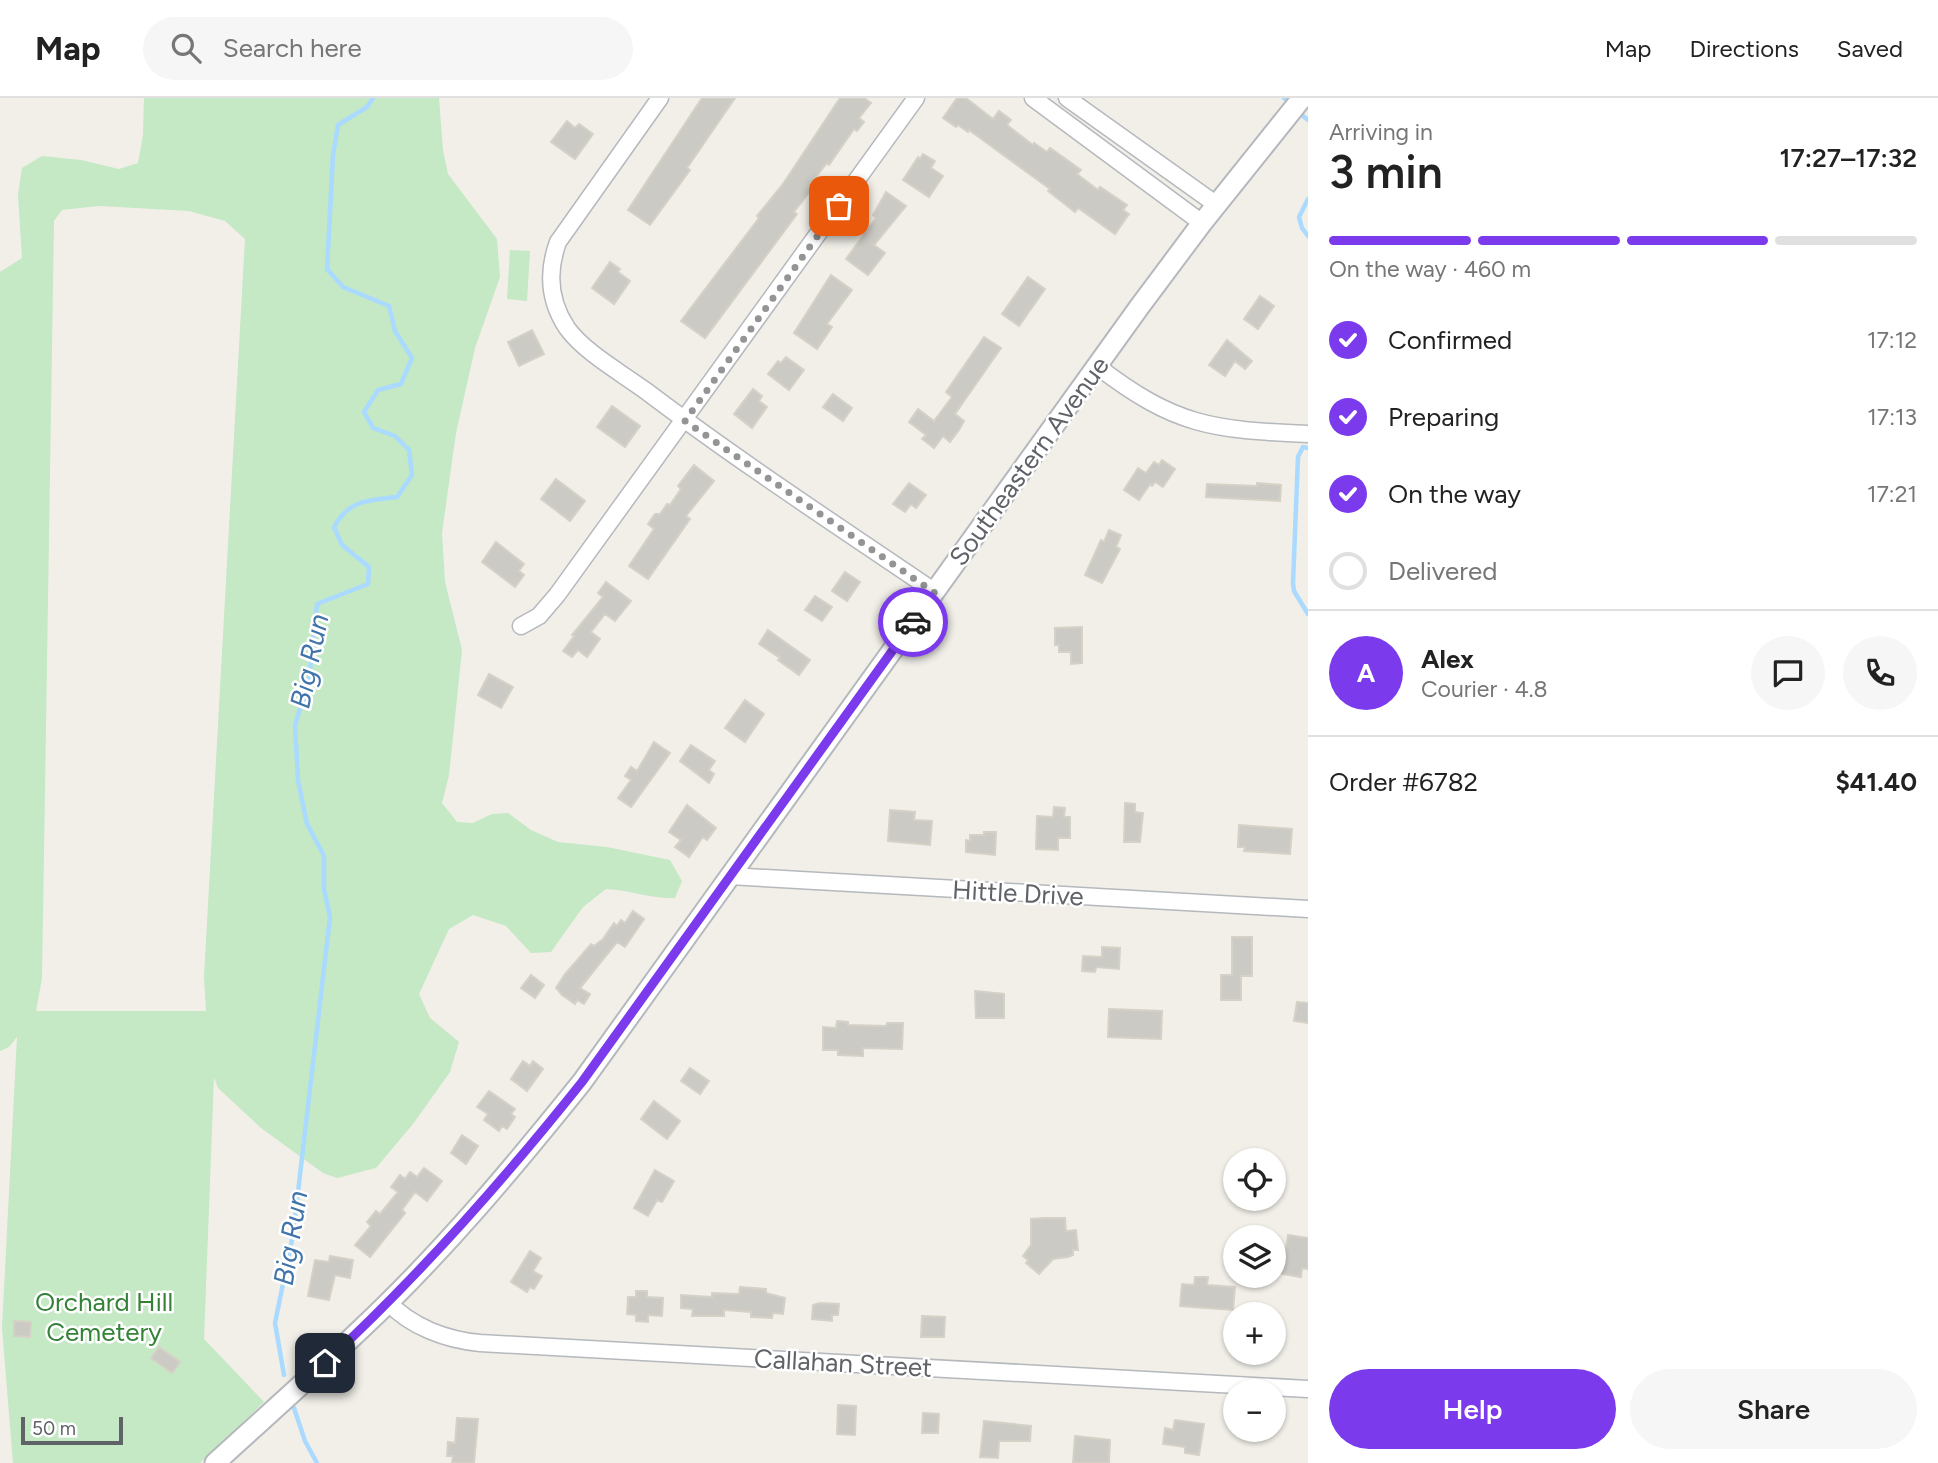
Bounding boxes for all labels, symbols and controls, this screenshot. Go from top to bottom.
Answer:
search box [143,17,633,80]
text: Map [35,29,101,68]
icon: search [167,29,205,67]
text: Search here [223,32,362,64]
text: Map [1605,34,1651,63]
text: Directions [1689,34,1799,63]
text: Saved [1837,34,1903,63]
text: Arriving in [1329,118,1433,146]
text: 17:27–17:32 [1779,142,1917,174]
text: 3 min [1329,144,1443,200]
pin [809,176,869,236]
icon: bag [820,187,858,225]
text: On the way · 460 m [1329,255,1531,283]
icon: check [1329,321,1367,359]
text: Confirmed [1388,324,1512,356]
text: 17:12 [1867,326,1917,354]
street label: Southeastern Avenue [942,350,1116,572]
icon: check [1329,398,1367,436]
text: Preparing [1388,401,1499,433]
text: 17:13 [1867,403,1917,431]
icon: check [1329,475,1367,513]
text: On the way [1388,478,1521,510]
text: 17:21 [1867,480,1917,508]
text: Delivered [1388,555,1497,587]
courier [878,587,948,657]
icon: car [894,603,932,641]
water label: Big Run [282,611,336,711]
button: chat [1751,636,1825,710]
button: phone [1843,636,1917,710]
text: Alex [1421,643,1474,675]
text: A [1357,657,1375,689]
text: Courier · 4.8 [1421,675,1548,703]
text: Order #6782 [1329,766,1478,798]
text: $41.40 [1835,766,1917,798]
street label: Hittle Drive [951,874,1085,912]
map controls [1223,1148,1286,1442]
button: locate [1223,1148,1286,1211]
water label: Big Run [266,1188,314,1288]
button: layers [1223,1225,1286,1288]
park label: Orchard Hill Cemetery [35,1286,173,1348]
button: + [1223,1302,1286,1365]
pin [295,1333,355,1393]
street label: Callahan Street [753,1342,933,1384]
icon: home [306,1344,344,1382]
button: Help [1329,1369,1616,1449]
button: Share [1630,1369,1917,1449]
button: − [1223,1379,1286,1442]
scale bar [21,1414,122,1446]
text: 50 m [32,1417,76,1440]

